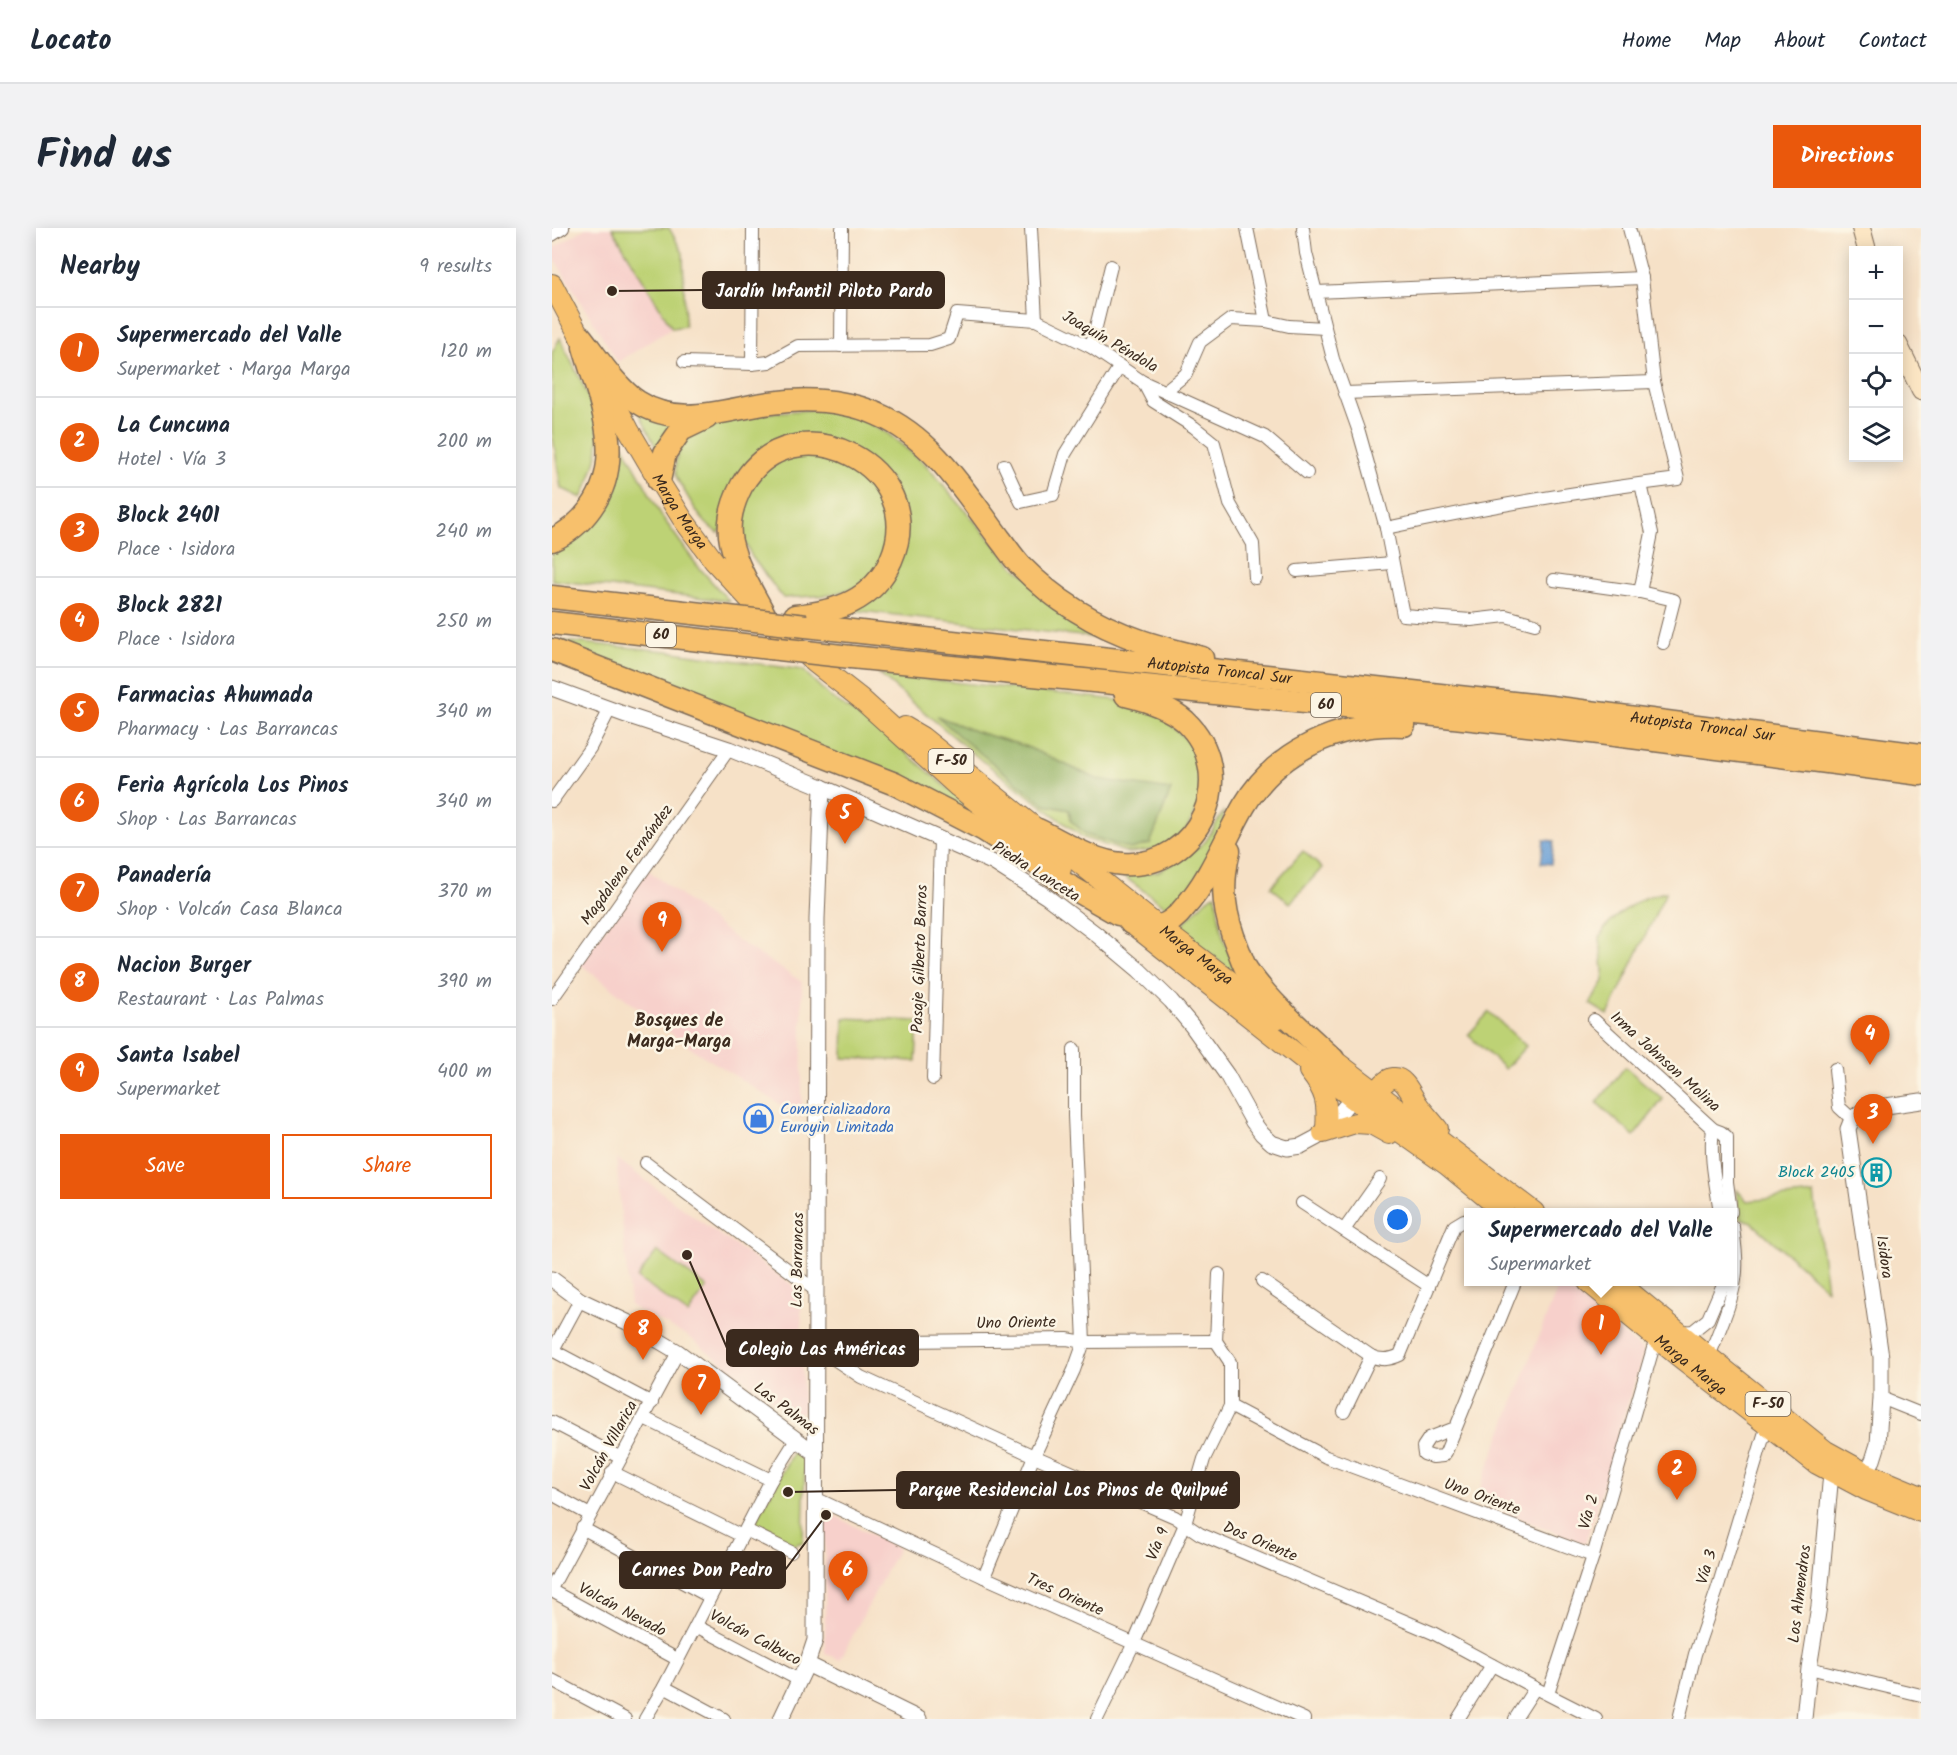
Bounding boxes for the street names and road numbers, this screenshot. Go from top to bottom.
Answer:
street label: Joaquín Péndola [1057,304,1163,380]
street label: Marga Marga [645,469,714,555]
road number: 60 [646,623,676,647]
street label: Autopista Troncal Sur [1146,651,1295,691]
road number: 60 [1311,693,1341,717]
street label: Autopista Troncal Sur [1629,705,1778,749]
road number: F-50 [928,749,974,773]
street label: Magdalena Fernández [574,799,680,931]
street label: Piedra Lanceta [987,835,1085,909]
street label: Pasaje Gilberto Barros [905,884,935,1034]
street label: Marga Marga [1154,919,1238,992]
street label: Irma Johnson Molina [1604,1005,1726,1119]
street label: Las Barrancas [785,1212,811,1308]
street label: Isidora [1869,1234,1899,1280]
street label: Uno Oriente [976,1310,1056,1336]
street label: Marga Marga [1648,1328,1733,1402]
street label: Las Palmas [748,1376,824,1442]
road number: F-50 [1746,1392,1790,1416]
street label: Volcán Villarica [574,1396,644,1496]
street label: Uno Oriente [1440,1472,1524,1522]
street label: Vía 2 [1572,1491,1606,1533]
street label: Dos Oriente [1219,1515,1301,1569]
street label: Vía 9 [1140,1523,1176,1565]
street label: Los Almendros [1782,1543,1818,1644]
street label: Vía 3 [1690,1546,1724,1588]
street label: Tres Oriente [1022,1567,1108,1623]
street label: Volcán Nevado [573,1576,671,1644]
street label: Volcán Calbuco [705,1603,805,1673]

